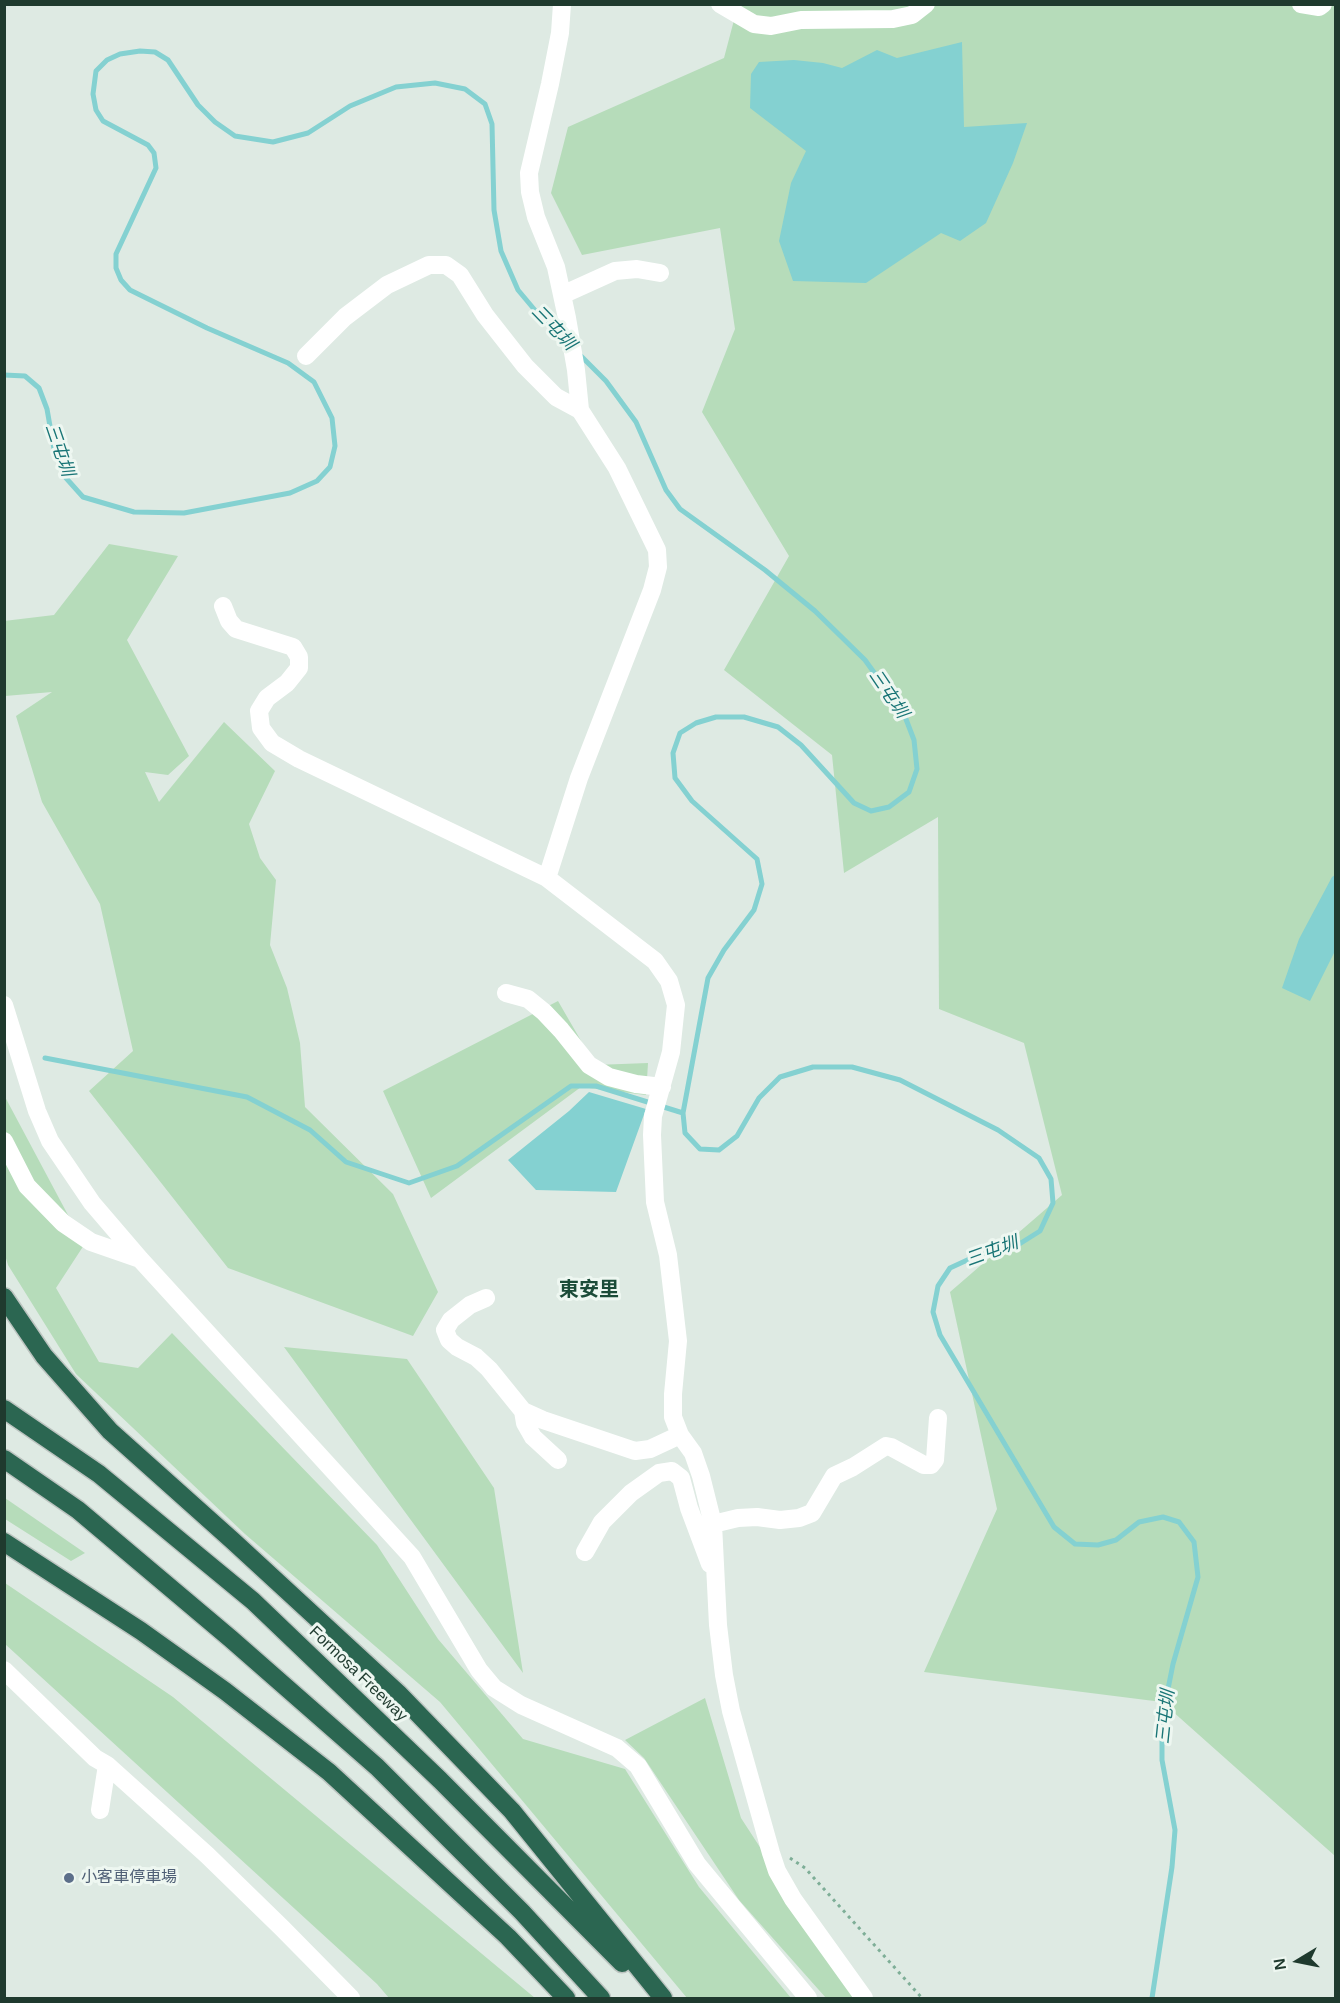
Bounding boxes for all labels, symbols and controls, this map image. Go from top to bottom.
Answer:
water label: 三屯圳 [526,301,580,355]
water label: 三屯圳 [40,421,78,479]
water label: 三屯圳 [864,666,912,722]
water label: 三屯圳 [963,1233,1021,1271]
district label: 東安里 [559,1278,619,1302]
street label: Formosa Freeway [305,1622,411,1726]
water label: 三屯圳 [1152,1689,1180,1745]
place label: 小客車停車場 [81,1868,177,1888]
marker: 小客車停車場 [62,1871,76,1885]
north arrow [1268,1931,1328,1991]
text: N [1270,1957,1289,1971]

